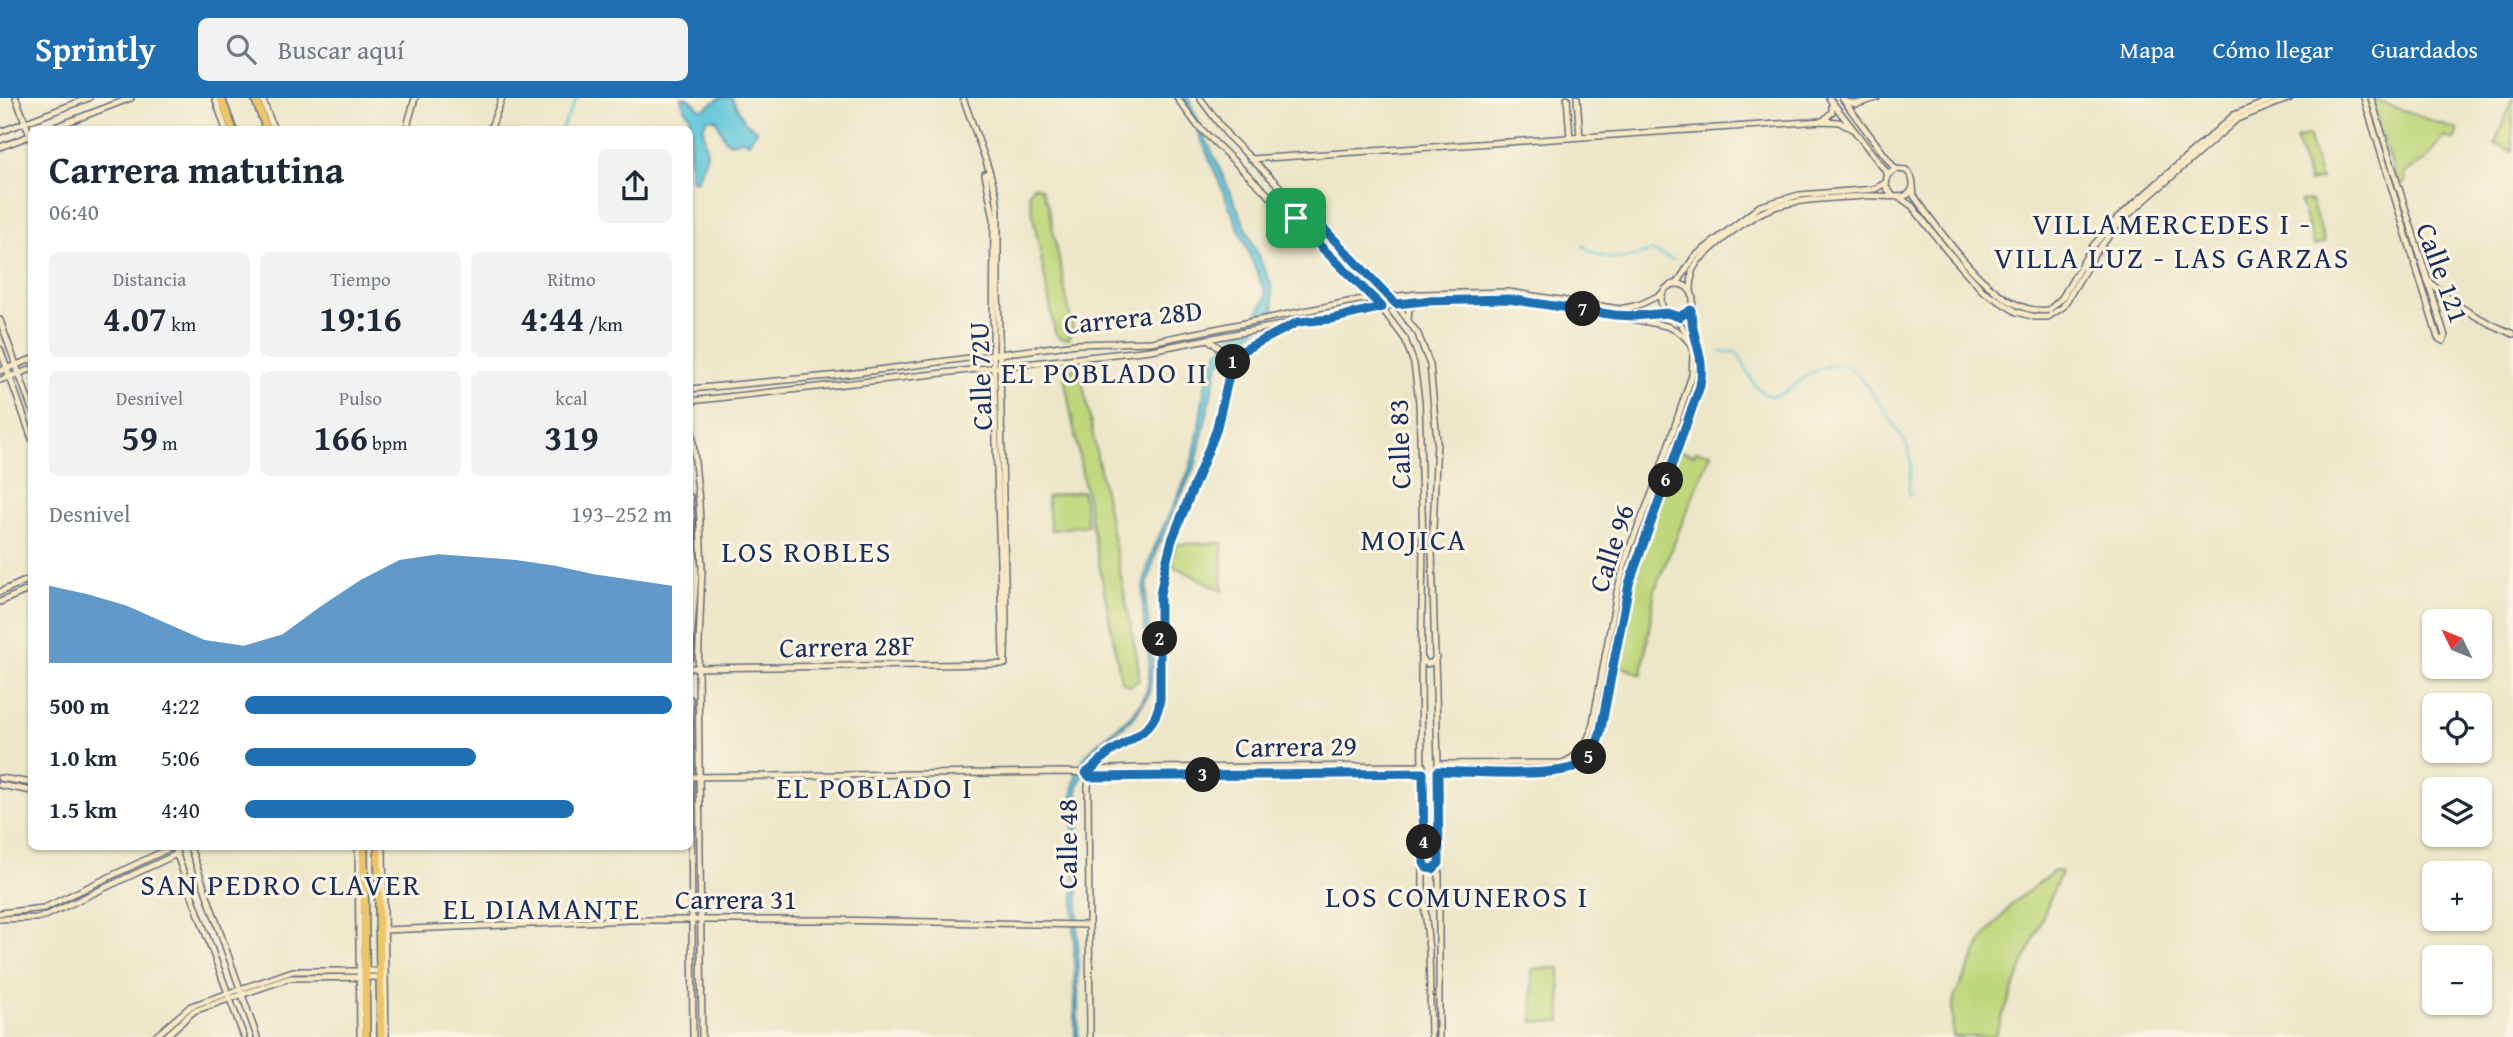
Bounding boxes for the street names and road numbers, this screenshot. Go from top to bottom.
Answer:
street label: Calle 121 [2406,217,2481,329]
street label: Carrera 28D [1062,289,1204,344]
street label: Calle 72U [957,321,1002,431]
street label: Calle 83 [1376,398,1421,490]
street label: Calle 96 [1577,498,1644,597]
street label: Carrera 28F [779,624,915,667]
street label: Carrera 29 [1235,724,1357,767]
street label: Calle 48 [1046,799,1087,889]
street label: Carrera 31 [675,878,797,919]

